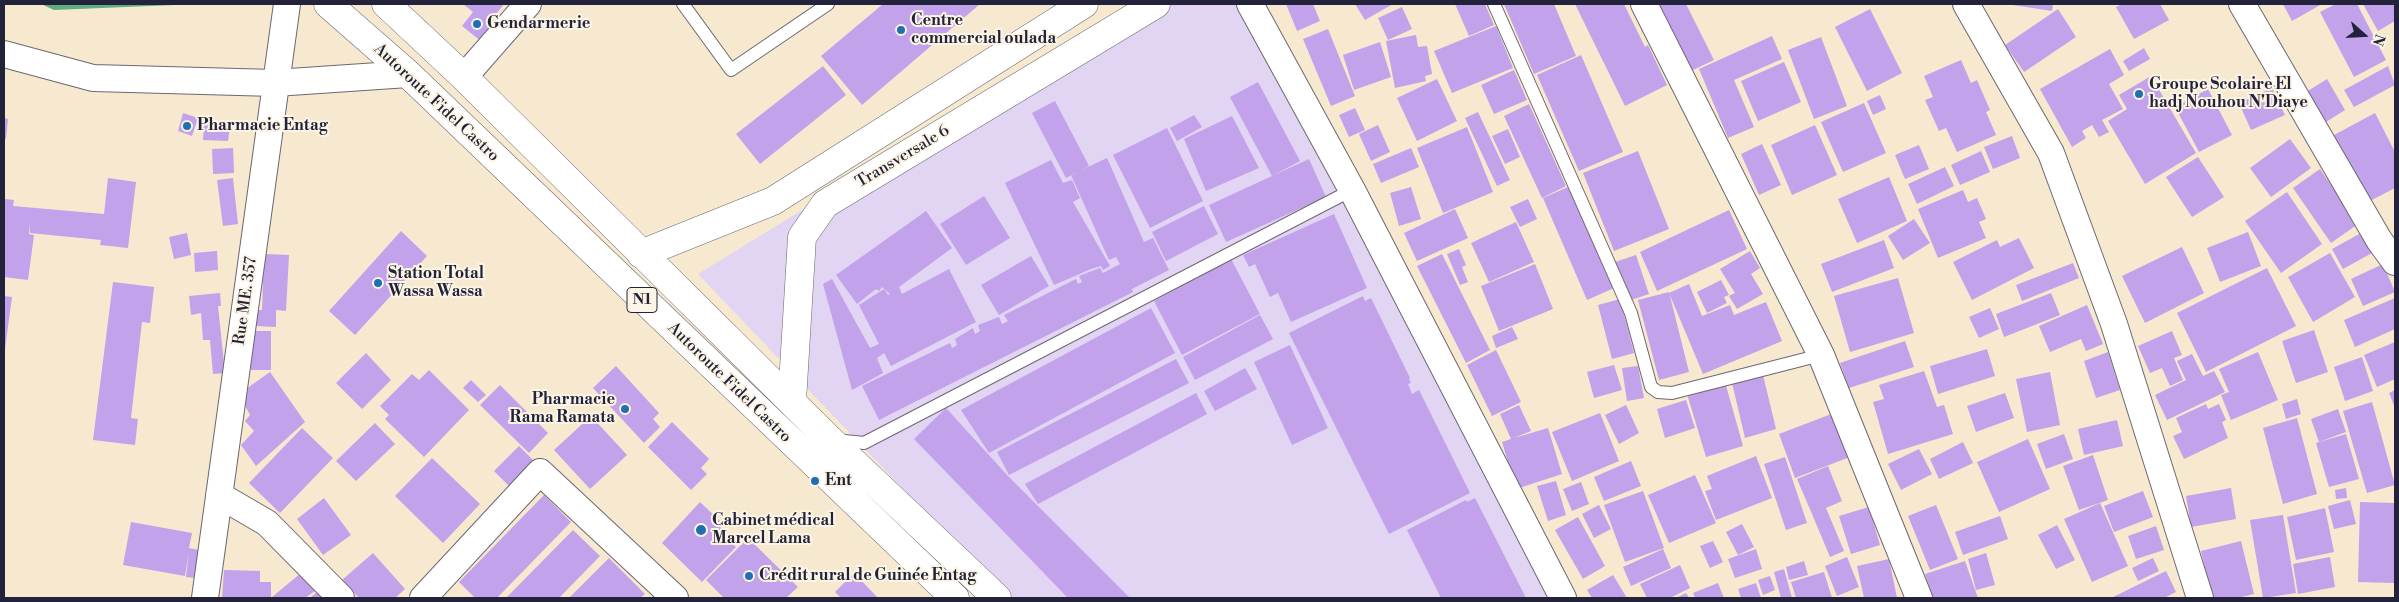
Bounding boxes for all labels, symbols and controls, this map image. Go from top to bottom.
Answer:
north arrow [2339,10,2389,60]
place label: Centre commercial oulada [911,11,1056,49]
place label: Gendarmerie [487,14,590,34]
marker: Gendarmerie [471,18,483,30]
marker: Centre commercial oulada [895,24,907,36]
text: N [2368,32,2388,48]
street label: Autoroute Fidel Castro [369,40,503,166]
place label: Groupe Scolaire El hadj Nouhou N'Diaye [2149,75,2308,113]
marker: Groupe Scolaire El hadj Nouhou N'Diaye [2133,88,2145,100]
place label: Pharmacie Entag [197,116,328,136]
marker: Pharmacie Entag [181,120,193,132]
street label: Transversale 6 [853,121,953,193]
street label: Rue ME. 357 [230,256,262,346]
place label: Station Total Wassa Wassa [388,264,484,302]
marker: Station Total Wassa Wassa [372,277,384,289]
road number: N1 [627,288,657,312]
street label: Autoroute Fidel Castro [663,319,795,447]
place label: Pharmacie Rama Ramata [510,390,615,428]
marker: Pharmacie Rama Ramata [619,403,631,415]
place label: Ent [825,471,852,491]
marker: Ent [809,475,821,487]
place label: Cabinet médical Marcel Lama [712,511,834,549]
marker: Cabinet médical Marcel Lama [694,523,708,537]
place label: Crédit rural de Guinée Entag [759,566,976,586]
marker: Crédit rural de Guinée Entag [743,570,755,582]

